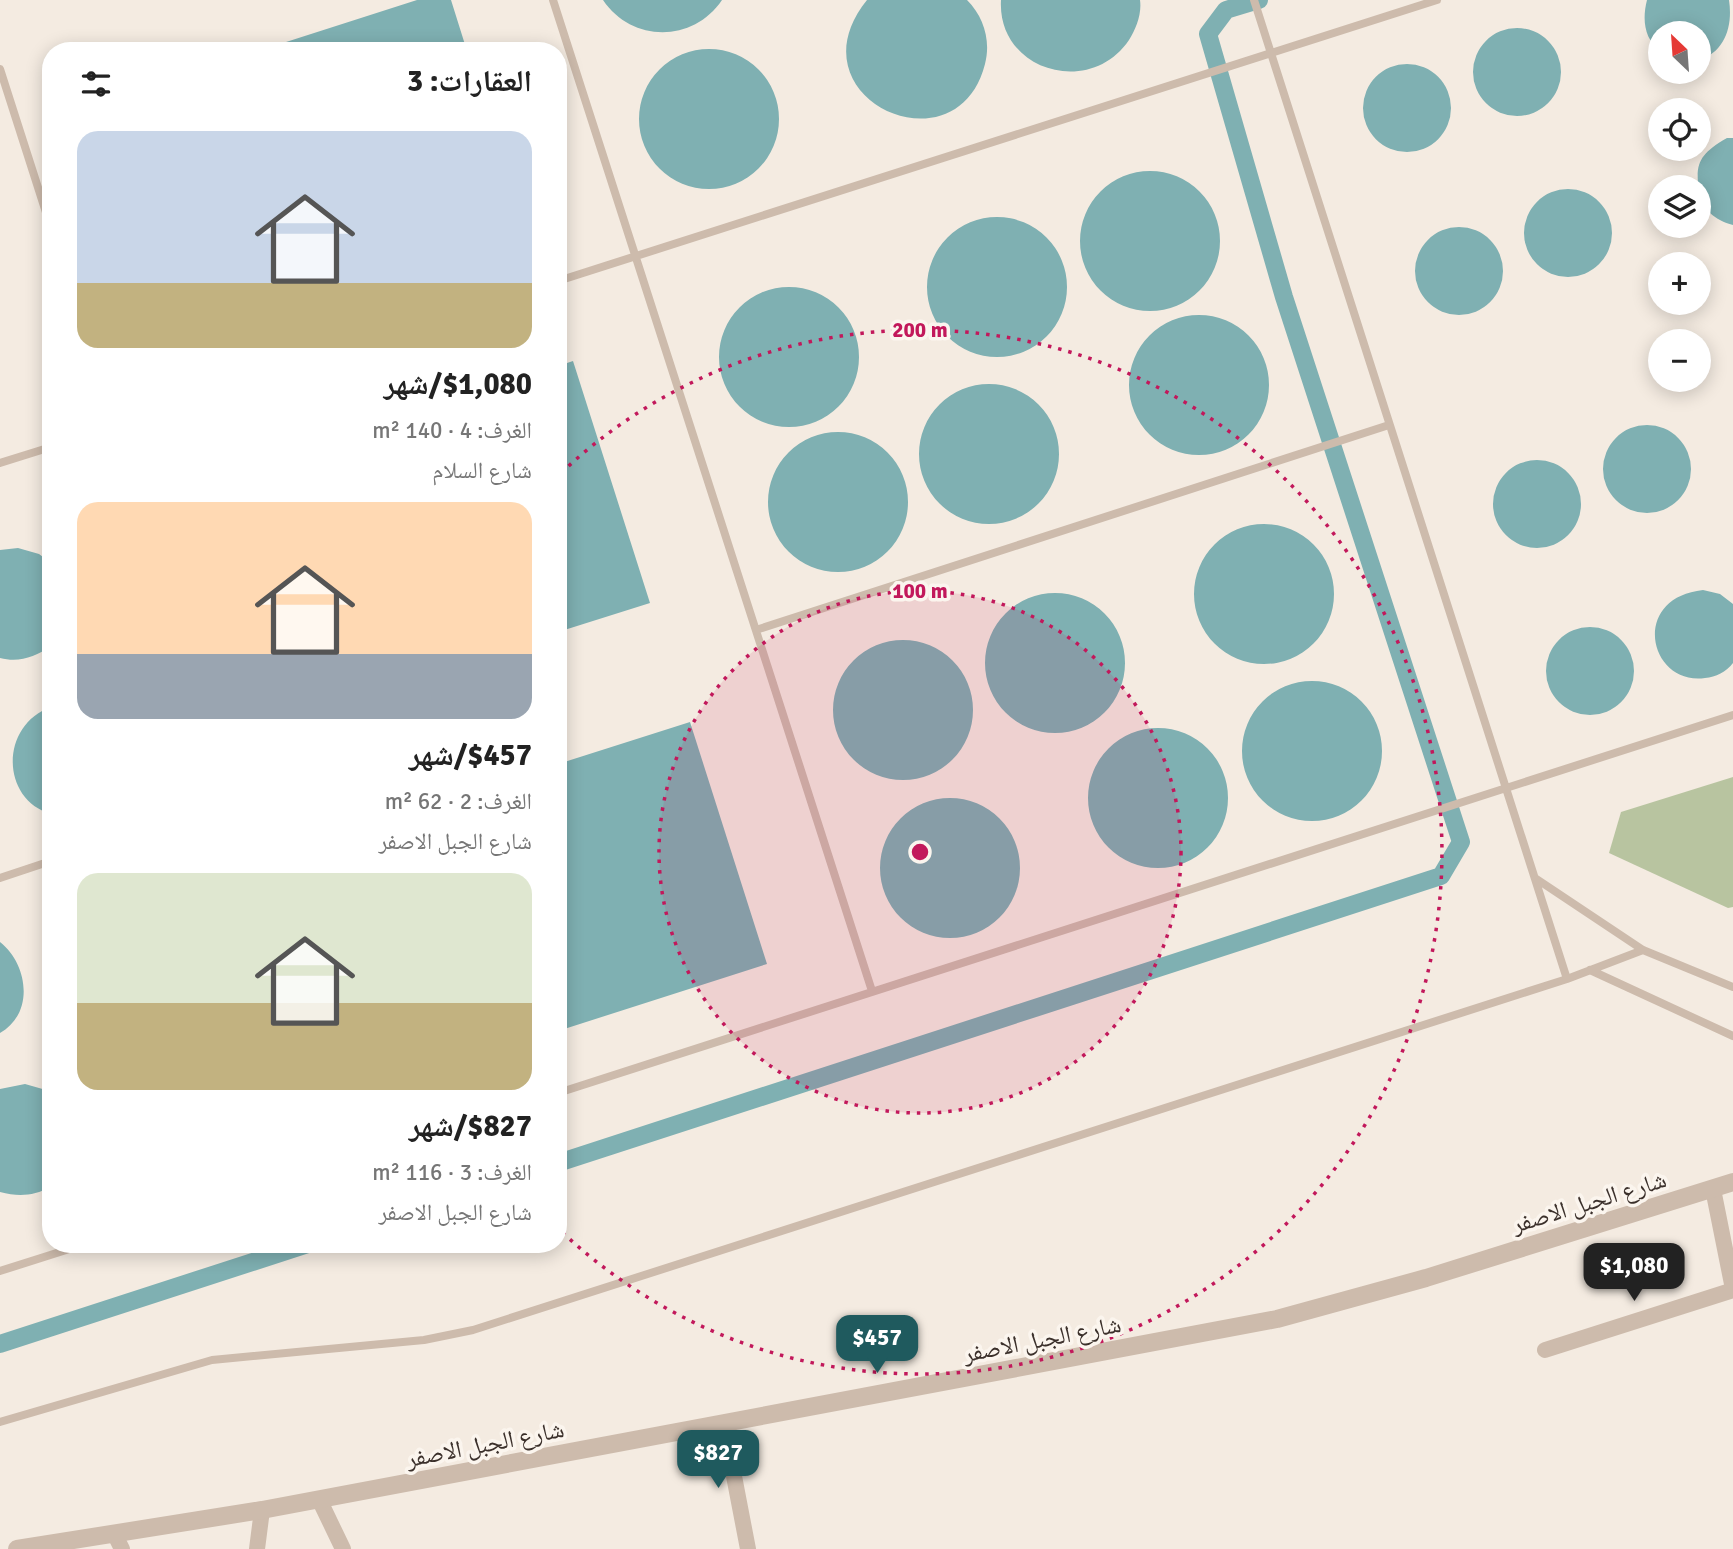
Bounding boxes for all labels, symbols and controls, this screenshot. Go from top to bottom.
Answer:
north arrow [1648,21,1712,84]
map controls [1648,21,1711,392]
text: العقارات: 3 [407,63,532,100]
icon: filters [77,65,115,103]
button: locate [1648,98,1711,161]
button: layers [1648,175,1711,238]
icon: home [242,176,368,302]
button: + [1648,252,1711,315]
text: 200 m [892,317,948,343]
button: − [1648,329,1711,392]
text: $1,080/شهر [384,366,532,403]
text: الغرف: 4 · 140 m² [372,416,532,445]
text: شارع السلام [432,456,532,485]
icon: home [242,547,368,673]
text: 100 m [892,578,948,604]
text: $457/شهر [409,737,532,774]
text: الغرف: 2 · 62 m² [385,787,532,816]
text: شارع الجبل الاصفر [379,827,532,856]
centre of rings [908,840,932,864]
icon: home [242,918,368,1044]
text: $827/شهر [409,1108,532,1145]
text: الغرف: 3 · 116 m² [372,1158,532,1187]
street label: شارع الجبل الاصفر [1507,1164,1670,1240]
text: شارع الجبل الاصفر [379,1198,532,1227]
pin: $1,080 [1577,1244,1691,1303]
text: $1,080 [1600,1251,1668,1280]
street label: شارع الجبل الاصفر [960,1309,1123,1369]
pin: $457 [836,1316,918,1375]
text: $457 [852,1323,902,1352]
street label: شارع الجبل الاصفر [403,1414,566,1474]
pin: $827 [677,1430,759,1490]
text: $827 [693,1438,743,1467]

